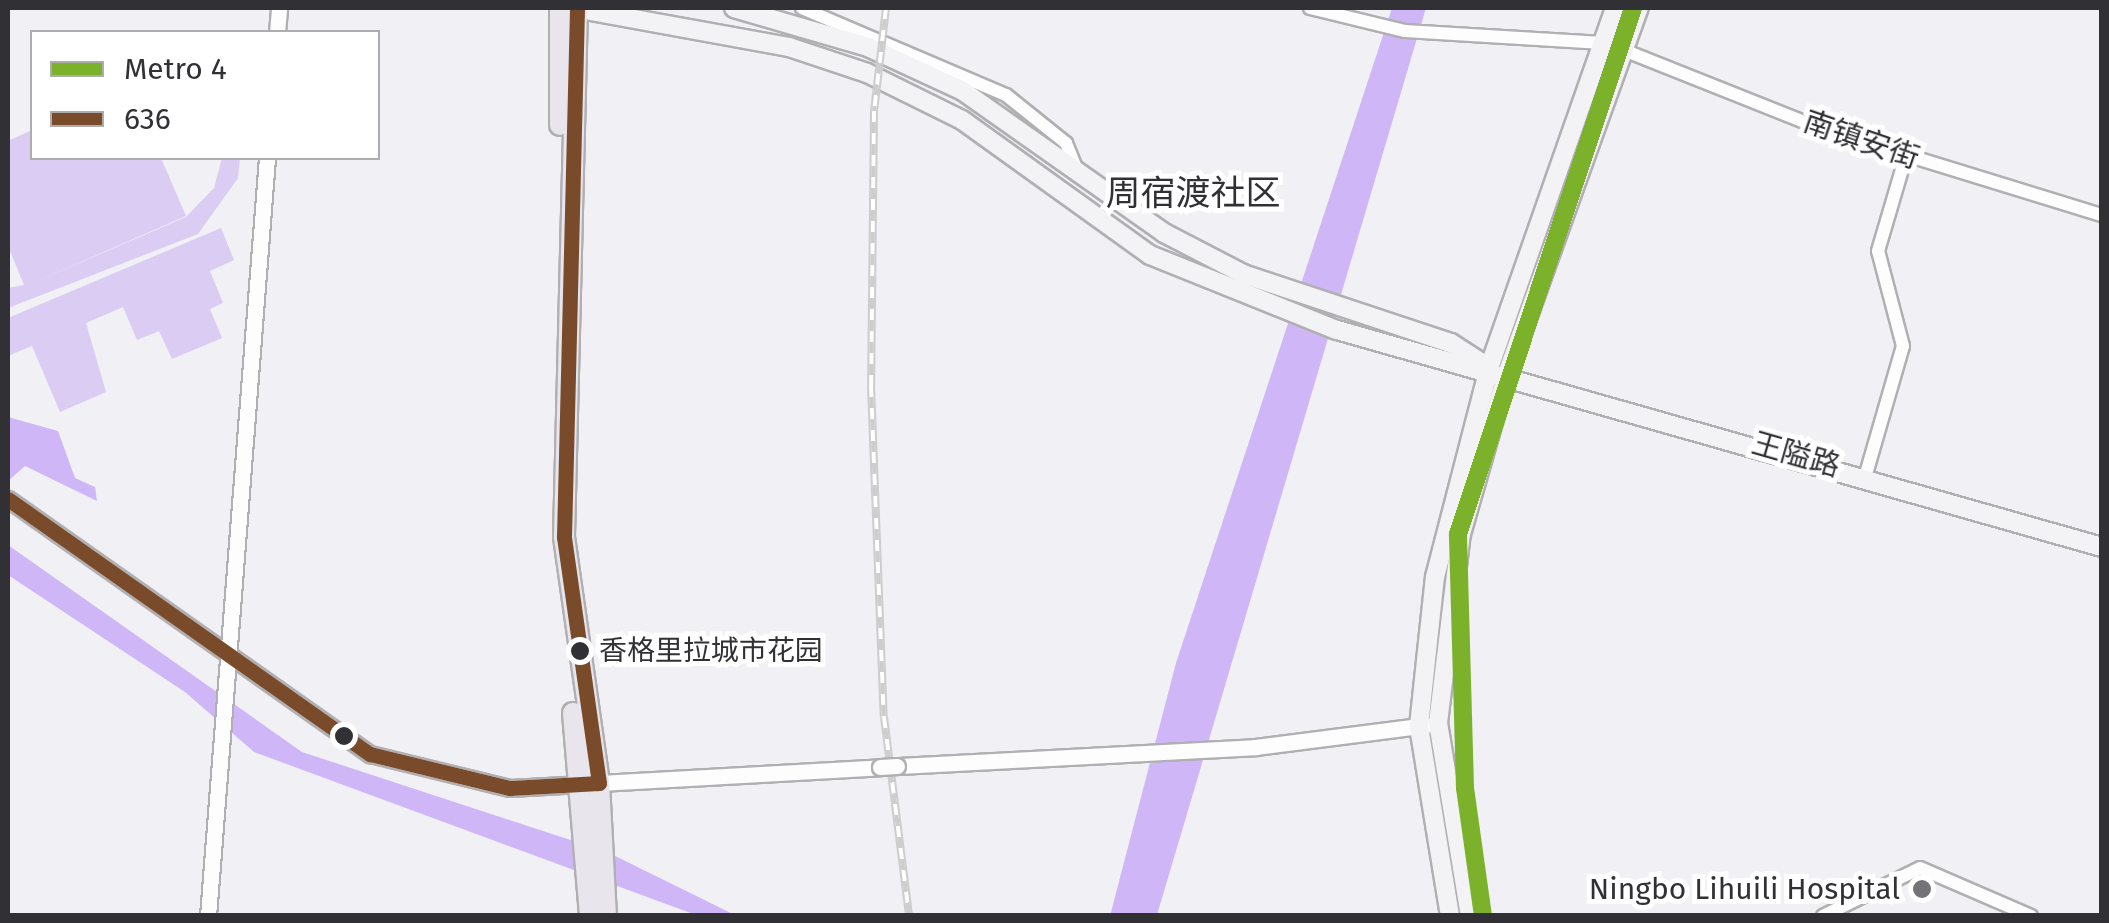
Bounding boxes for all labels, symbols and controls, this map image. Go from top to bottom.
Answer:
legend [30,30,380,160]
text: Metro 4 [124,51,227,87]
text: 636 [124,101,171,137]
street label: 南镇安街 [1798,103,1924,177]
district label: 周宿渡社区 [1106,172,1280,214]
street label: 王隘路 [1748,425,1844,485]
place label: 香格里拉城市花园 [599,634,823,668]
marker: 香格里拉城市花园 [570,641,590,661]
unlabelled marker [334,726,354,746]
place label: Ningbo Lihuili Hospital [1589,871,1900,907]
marker: Ningbo Lihuili Hospital [1909,876,1935,902]

